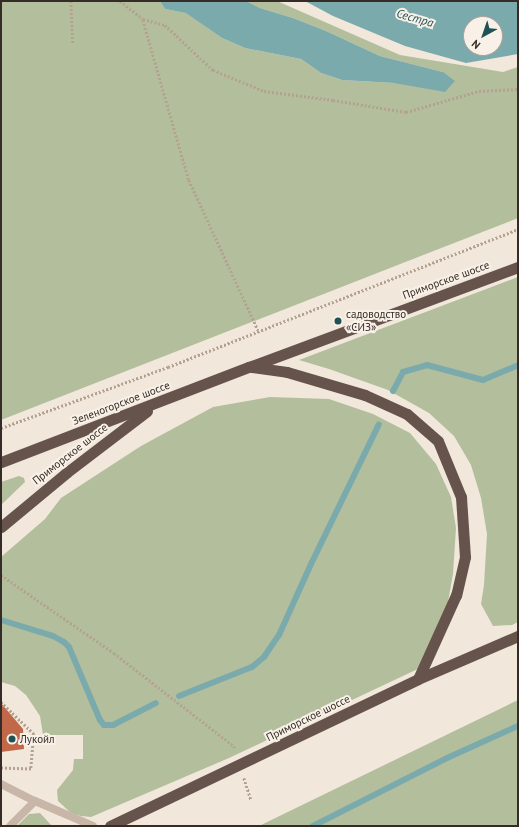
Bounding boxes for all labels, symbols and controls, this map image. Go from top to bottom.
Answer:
water label: Сестра [395,6,435,30]
north arrow [463,16,503,56]
text: N [469,37,483,52]
street label: Приморское шоссе [401,258,491,302]
place label: садоводство «СИЗ» [346,308,406,334]
marker: садоводство «СИЗ» [333,316,343,326]
street label: Зеленогорское шоссе [70,378,172,428]
street label: Приморское шоссе [30,421,110,487]
street label: Приморское шоссе [264,692,352,744]
place label: Лукойл [20,732,55,746]
marker: Лукойл [7,734,17,744]

